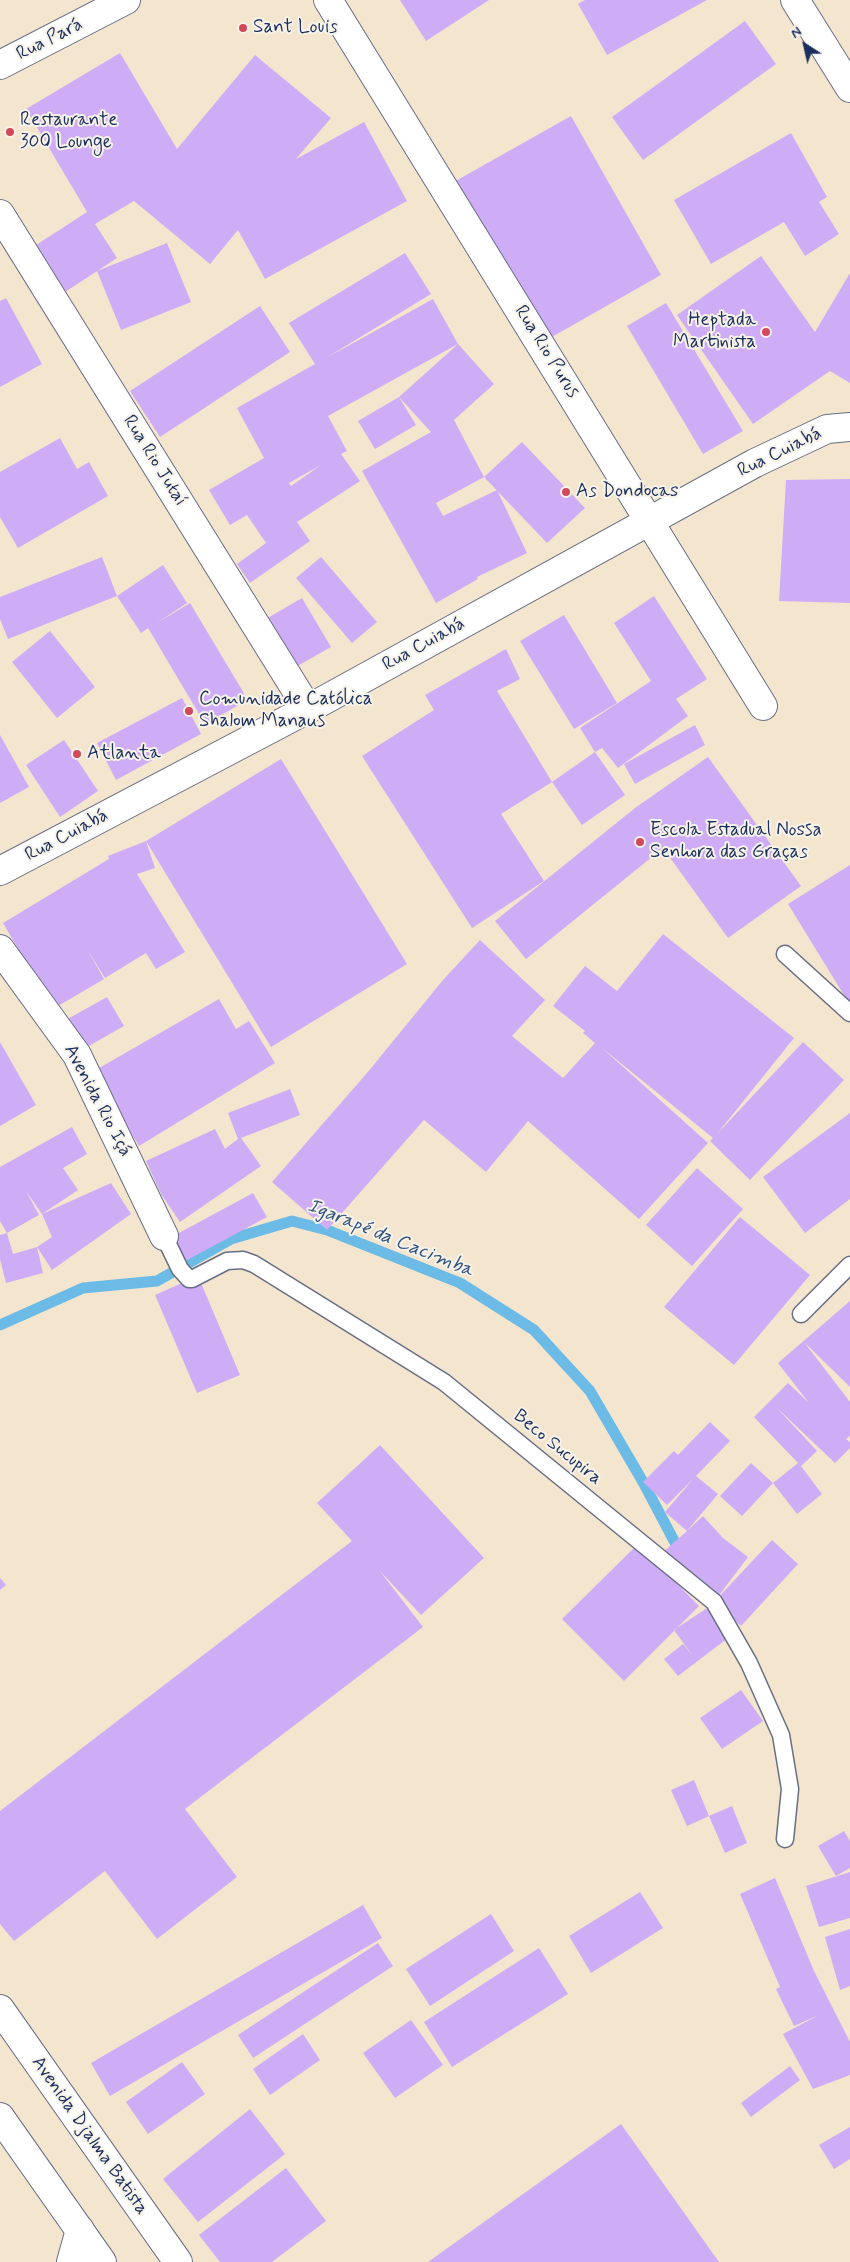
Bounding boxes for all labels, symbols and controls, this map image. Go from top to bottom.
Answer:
street label: Rua Pará [13,14,87,66]
place label: Sant Louis [253,17,338,39]
north arrow [780,20,830,70]
marker: Sant Louis [237,22,249,34]
text: N [787,23,805,43]
place label: Restaurante 300 Lounge [20,110,118,154]
marker: Restaurante 300 Lounge [4,126,16,138]
street label: Rua Rio Purus [509,302,583,402]
place label: Heptada Martinista [673,310,756,354]
marker: Heptada Martinista [760,326,772,338]
street label: Rua Rio Jutaí [117,411,191,511]
street label: Rua Cuiabá [734,423,826,483]
place label: As Dondocas [576,481,678,503]
marker: As Dondocas [560,486,572,498]
street label: Rua Cuiabá [379,613,469,677]
place label: Comunidade Católica Shalom Manaus [199,689,372,733]
marker: Comunidade Católica Shalom Manaus [183,705,195,717]
place label: Atlanta [87,743,161,765]
marker: Atlanta [71,748,83,760]
street label: Rua Cuiabá [22,805,112,867]
place label: Escola Estadual Nossa Senhora das Graças [650,820,822,864]
marker: Escola Estadual Nossa Senhora das Graças [634,836,646,848]
street label: Avenida Rio Içá [58,1041,136,1161]
water label: Igarapé da Cacimba [303,1195,477,1283]
street label: Beco Sucupira [508,1405,606,1491]
street label: Avenida Djalma Batista [26,2052,152,2220]

